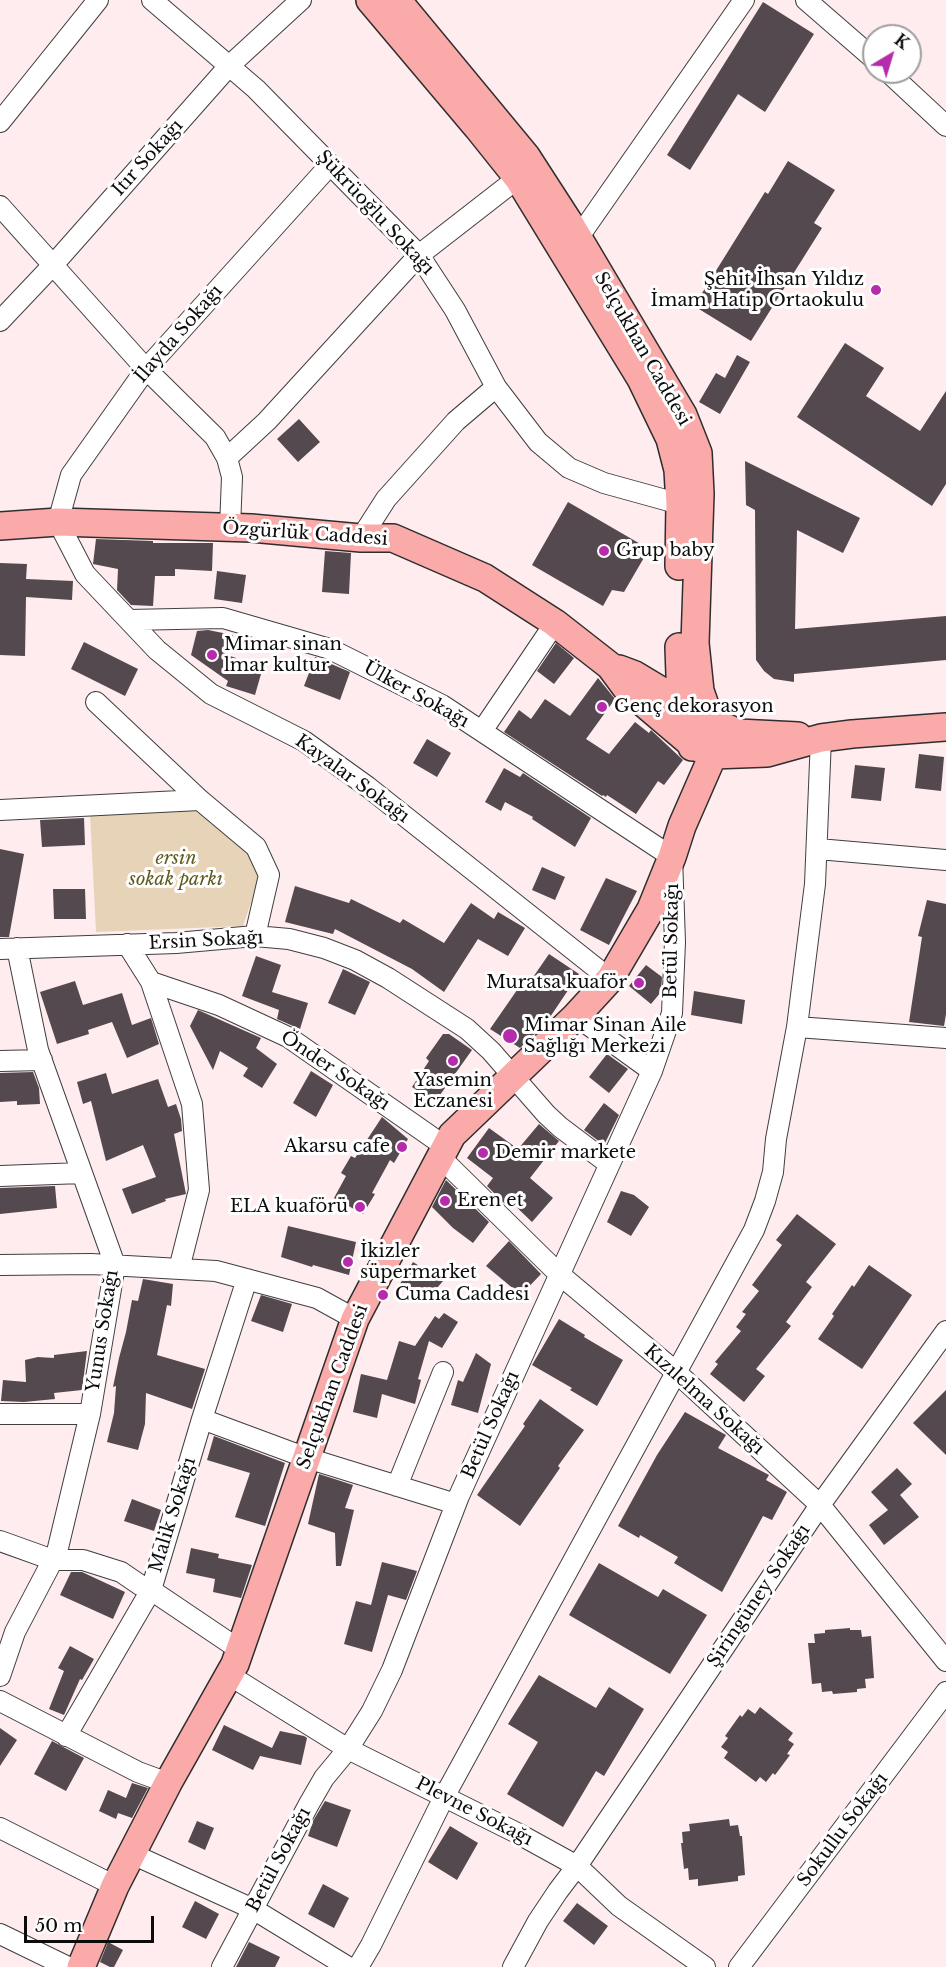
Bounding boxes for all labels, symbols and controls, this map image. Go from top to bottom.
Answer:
north arrow [862,24,922,84]
text: K [891,29,913,53]
street label: Itır Sokağı [108,115,188,201]
street label: Şükrüoğlu Sokağı [312,146,438,280]
street label: Selçukhan Caddesi [589,268,695,430]
place label: Şehit İhsan Yıldız İmam Hatip Ortaokulu [651,269,864,312]
street label: İlayda Sokağı [131,281,227,387]
marker: Şehit İhsan Yıldız İmam Hatip Ortaokulu [869,283,883,297]
street label: Özgürlük Caddesi [222,517,388,551]
place label: Grup baby [616,540,714,562]
marker: Grup baby [597,544,611,558]
place label: Mimar sinan lmar kultur [224,634,342,676]
marker: Mimar sinan lmar kultur [205,648,219,662]
street label: Ülker Sokağı [360,657,472,733]
place label: Genç dekorasyon [614,696,774,718]
marker: Genç dekorasyon [595,700,609,714]
street label: Kayalar Sokağı [291,730,413,828]
park label: ersin sokak parkı [129,848,223,890]
street label: Betül Sokağı [660,883,684,999]
street label: Ersin Sokağı [148,927,264,955]
place label: Muratsa kuaför [486,972,627,994]
marker: Muratsa kuaför [632,976,646,990]
place label: Mimar Sinan Aile Sağlığı Merkezi [524,1015,687,1058]
street label: Önder Sokağı [276,1027,394,1115]
marker: Mimar Sinan Aile Sağlığı Merkezi [501,1027,519,1045]
marker: Yasemin Eczanesi [446,1054,460,1068]
place label: Yasemin Eczanesi [413,1070,493,1112]
place label: Akarsu cafe [284,1136,390,1158]
marker: Akarsu cafe [395,1140,409,1154]
place label: Demir markete [495,1142,636,1164]
marker: Demir markete [476,1146,490,1160]
place label: Eren et [457,1190,523,1212]
marker: Eren et [438,1194,452,1208]
place label: ELA kuaförü [230,1196,348,1218]
marker: ELA kuaförü [353,1200,367,1214]
place label: İkizler süpermarket [360,1241,477,1284]
marker: İkizler süpermarket [341,1255,355,1269]
street label: Yunus Sokağı [83,1268,123,1394]
place label: Cuma Caddesi [395,1284,529,1306]
marker: Cuma Caddesi [376,1288,390,1302]
street label: Selçukhan Caddesi [293,1302,373,1472]
street label: Kızılelma Sokağı [639,1340,769,1460]
street label: Betül Sokağı [458,1368,524,1482]
street label: Malik Sokağı [145,1455,201,1575]
street label: Şiringüney Sokağı [703,1520,815,1672]
street label: Sokullu Sokağı [793,1769,893,1891]
street label: Plevne Sokağı [412,1773,536,1851]
street label: Betül Sokağı [242,1804,316,1916]
scale bar [27,1904,158,1942]
text: 50 m [35,1915,83,1937]

